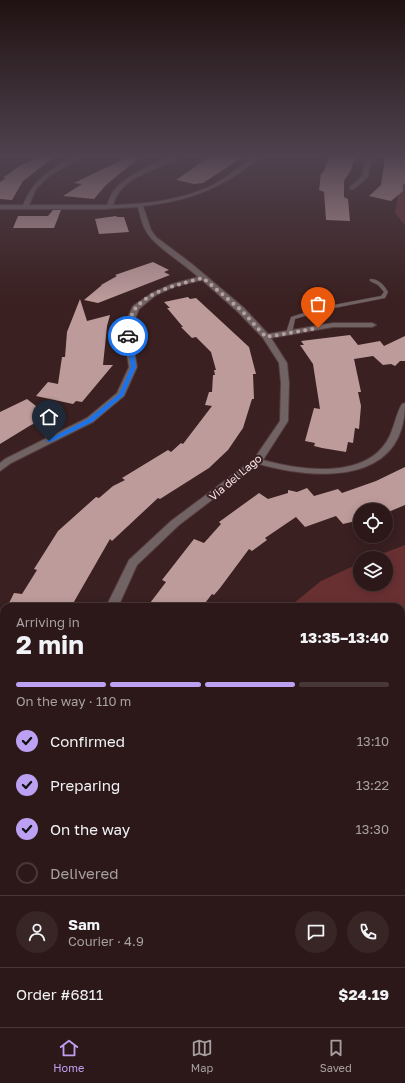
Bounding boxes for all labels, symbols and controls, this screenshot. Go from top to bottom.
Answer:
pin [301,287,335,328]
icon: bag [307,293,329,315]
courier [108,316,148,356]
icon: car [117,325,139,347]
pin [32,400,66,441]
icon: home [38,406,60,428]
street label: Via del Lago [206,451,264,503]
map controls [353,503,393,591]
button: locate [353,503,393,543]
button: layers [353,551,393,591]
text: Arriving in [16,614,80,630]
text: 13:35–13:40 [300,628,389,646]
text: 2 min [16,629,84,660]
text: On the way · 110 m [16,693,131,709]
icon: check [16,730,38,752]
text: Confirmed [50,732,125,750]
text: 13:10 [357,733,389,749]
icon: check [16,774,38,796]
text: Preparing [50,776,120,794]
text: 13:22 [356,777,389,793]
icon: check [16,818,38,840]
text: On the way [50,820,130,838]
text: 13:30 [356,821,389,837]
text: Delivered [50,864,118,882]
button: person [16,911,58,953]
button: chat [295,911,337,953]
button: phone [347,911,389,953]
text: Sam [68,915,100,933]
text: Courier · 4.9 [68,933,144,949]
text: Order #6811 [16,985,103,1003]
text: $24.19 [338,985,389,1003]
tab: Home [53,1037,84,1074]
tab: Map [191,1037,213,1074]
tab: Saved [320,1037,352,1074]

